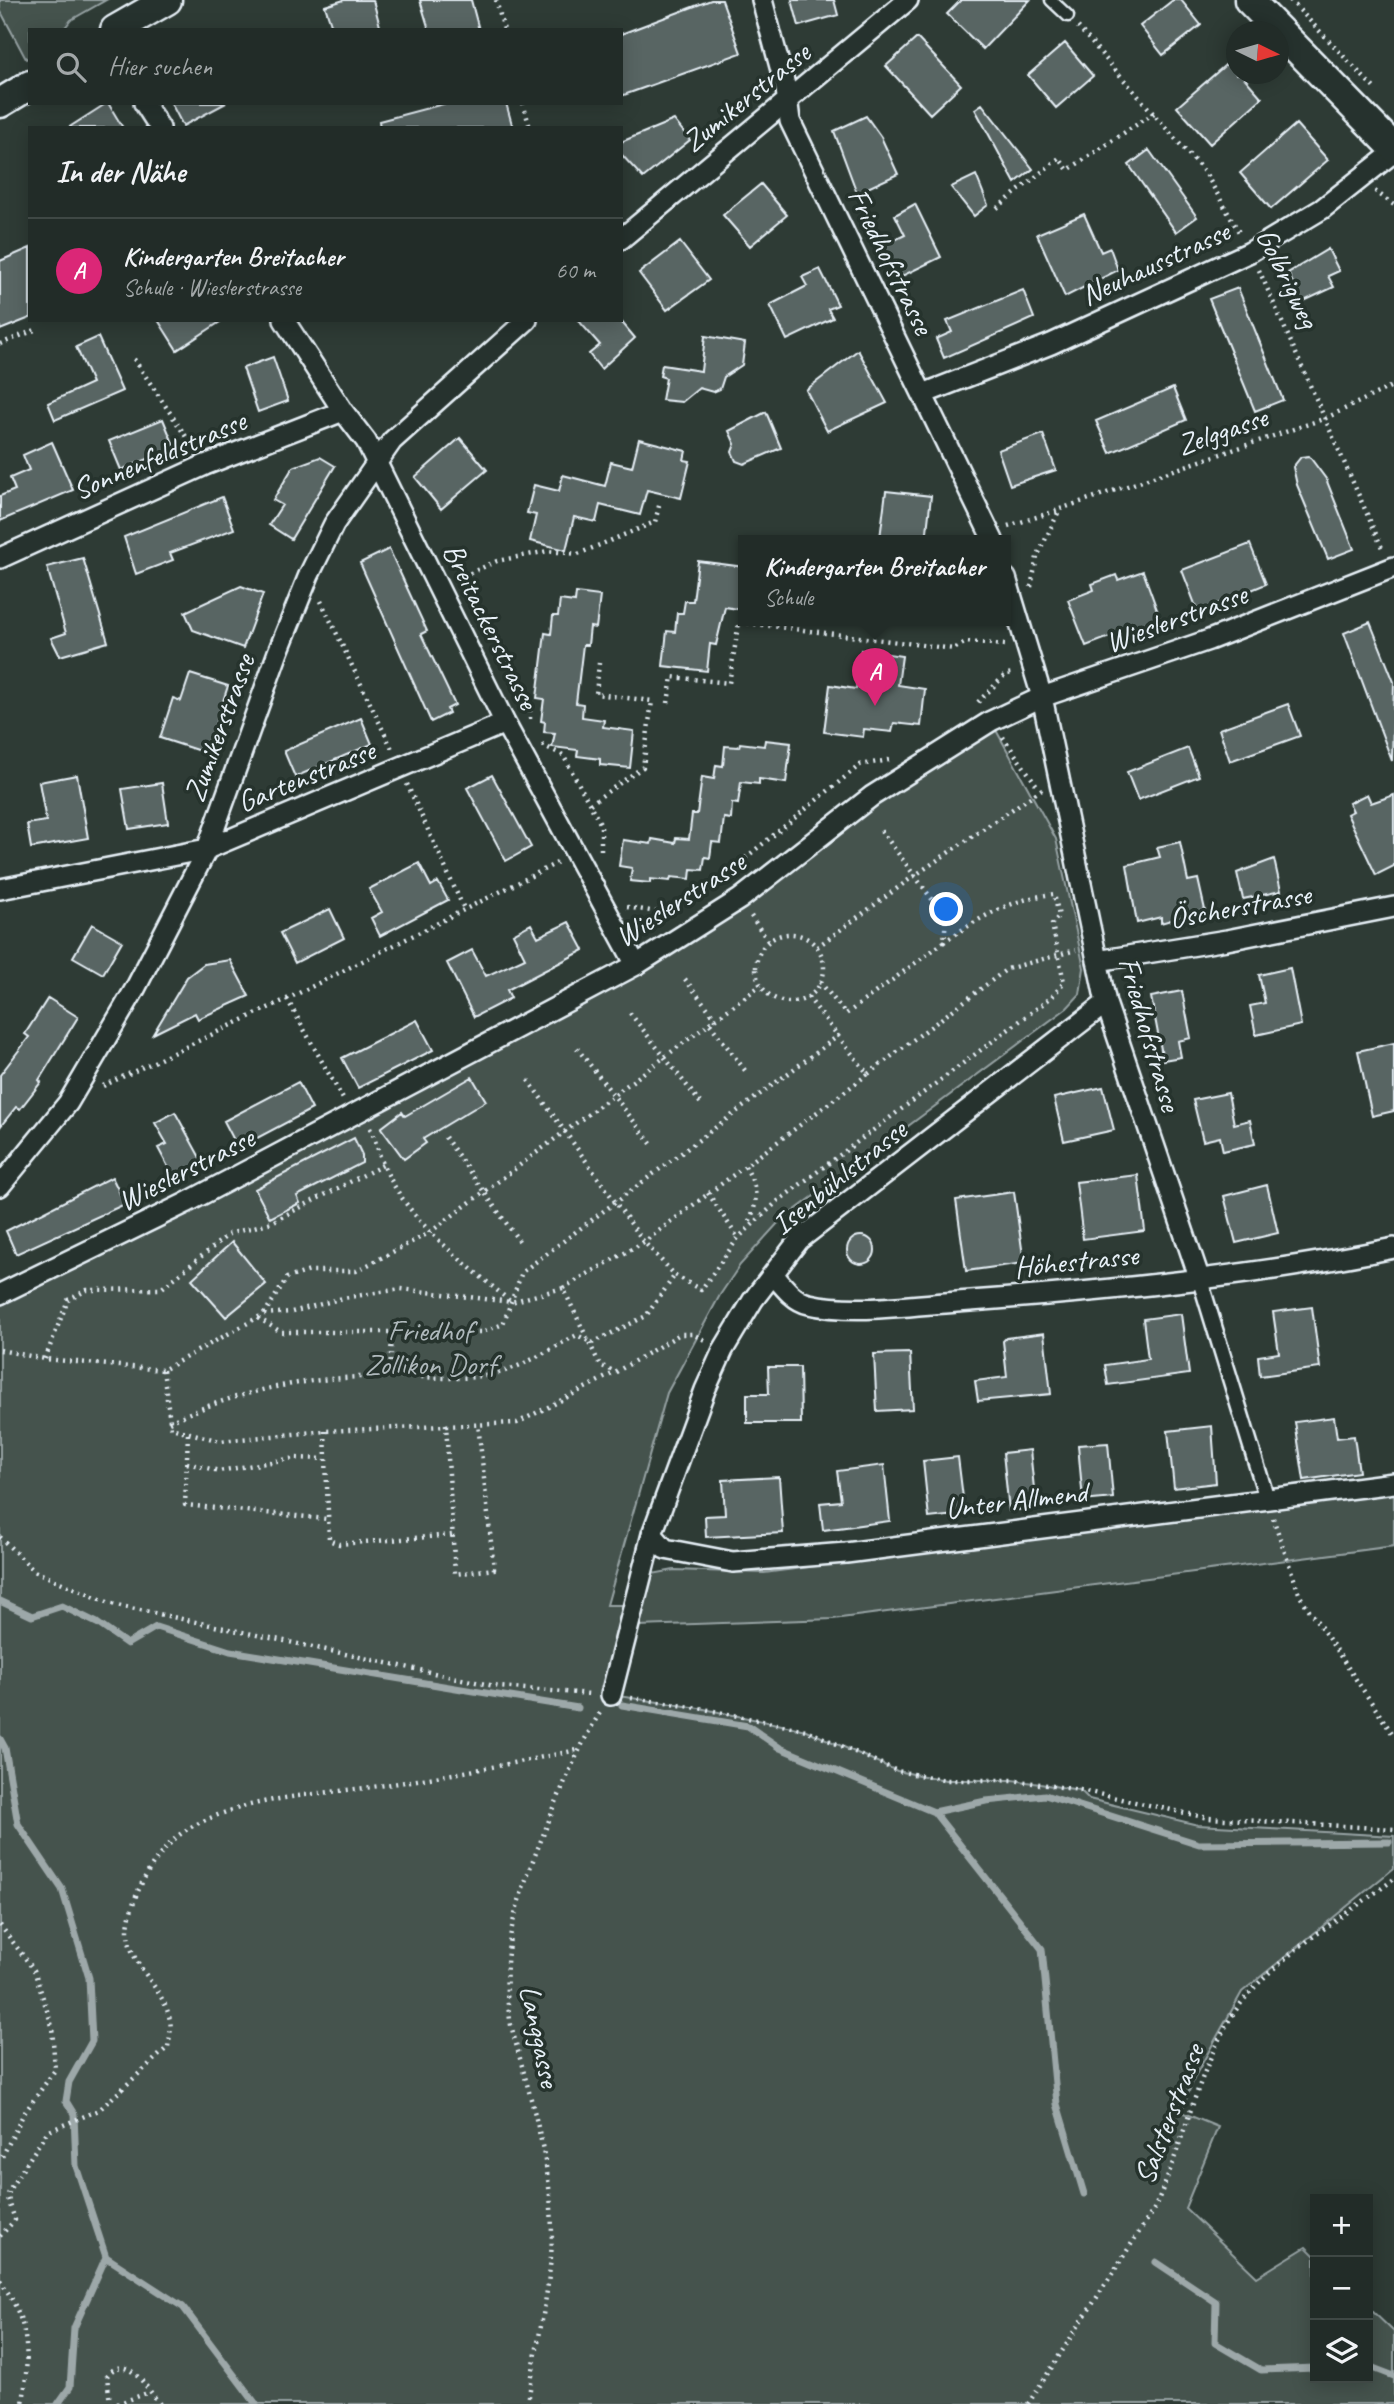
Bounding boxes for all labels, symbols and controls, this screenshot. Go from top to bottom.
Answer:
north arrow [1226,21,1289,84]
search box [28,28,623,105]
street label: Zumikerstrasse [674,32,820,160]
icon: search [52,48,90,86]
text: Hier suchen [108,50,212,83]
text: In der Nähe [56,153,185,191]
street label: Friedhofstrasse [839,181,944,343]
street label: Neuhausstrasse [1075,211,1238,314]
street label: Golbrigweg [1248,222,1329,336]
text: Kindergarten Breitacher [123,240,344,273]
text: A [73,256,85,285]
text: 60 m [556,256,595,285]
text: Schule · Wieslerstrasse [123,273,301,302]
street label: Zelggasse [1172,397,1274,464]
street label: Sonnenfeldstrasse [67,401,254,509]
popup [738,535,1011,626]
street label: Breitackerstrasse [434,537,549,717]
text: Kindergarten Breitacher [764,550,985,583]
street label: Wieslerstrasse [1100,574,1254,661]
text: Schule [764,583,813,612]
street label: Zumikerstrasse [175,647,264,807]
pin: A [852,648,898,706]
street label: Gartenstrasse [232,730,383,821]
street label: Wieslerstrasse [608,842,754,955]
street label: Öscherstrasse [1166,874,1316,937]
your location [929,892,963,926]
street label: Friedhofstrasse [1110,953,1191,1118]
street label: Isenbühlstrasse [764,1110,916,1243]
street label: Wieslerstrasse [111,1117,263,1220]
street label: Höhestrasse [1012,1235,1142,1286]
park label: Friedhof Zollikon Dorf [364,1311,503,1383]
street label: Unter Allmend [943,1472,1093,1528]
street label: Langgasse [511,1982,570,2092]
street label: Salsterstrasse [1125,2037,1214,2189]
map controls [1310,2194,1373,2383]
button: + [1310,2194,1373,2257]
button: − [1310,2257,1373,2320]
button: layers [1310,2320,1373,2383]

